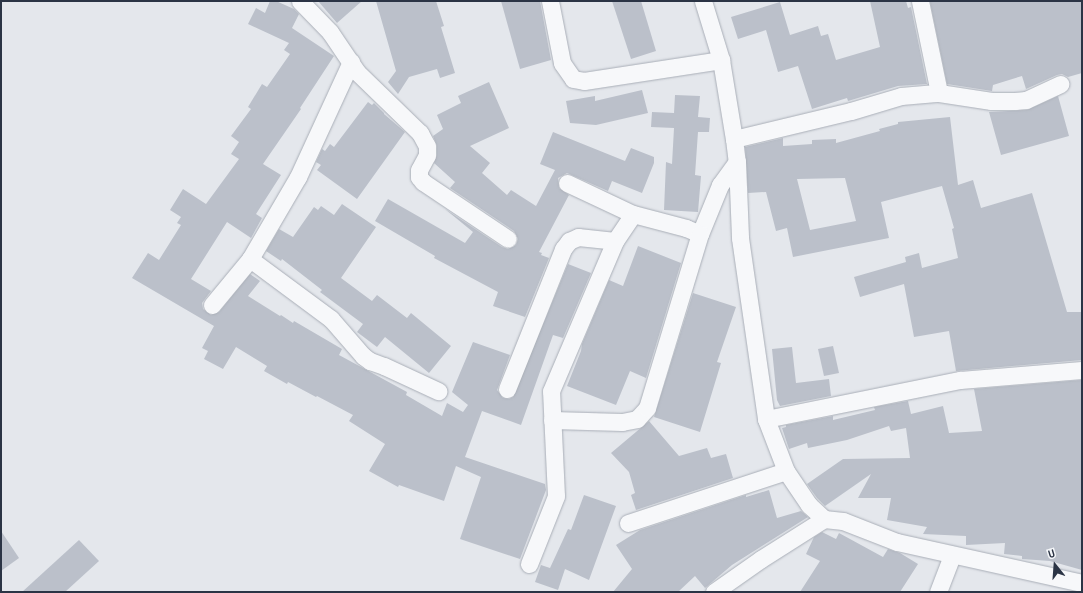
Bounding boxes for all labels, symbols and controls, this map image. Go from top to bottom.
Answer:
north arrow [1035,545,1075,585]
text: U [1046,546,1057,561]

